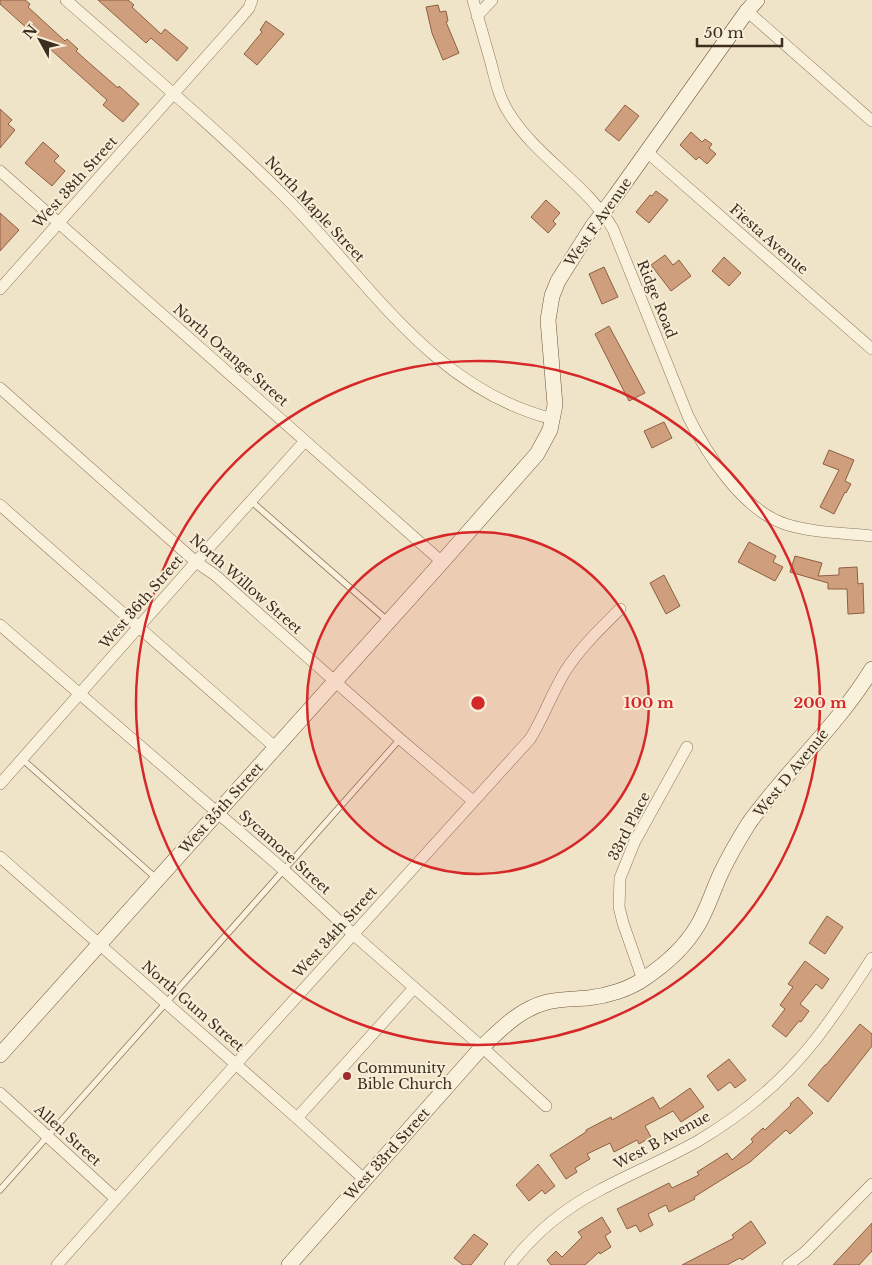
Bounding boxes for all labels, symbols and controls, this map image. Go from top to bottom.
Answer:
north arrow [15,15,65,65]
scale bar [697,15,782,47]
text: N [19,21,41,42]
text: 50 m [704,23,744,42]
street label: West 38th Street [28,132,121,232]
street label: North Maple Street [261,152,369,266]
street label: West F Avenue [560,174,635,271]
street label: Fiesta Avenue [726,200,812,278]
street label: Ridge Road [633,257,681,341]
street label: North Orange Street [170,300,293,410]
street label: North Willow Street [186,530,306,638]
street label: West 36th Street [95,551,187,653]
text: 100 m [624,693,674,712]
text: 200 m [794,693,847,712]
centre of rings [469,694,487,712]
street label: West D Avenue [749,725,832,821]
street label: West 35th Street [175,758,267,858]
street label: 33rd Place [604,789,654,863]
street label: Sycamore Street [235,806,335,898]
street label: West 34th Street [289,882,381,982]
street label: North Gum Street [138,957,248,1056]
place label: Community Bible Church [357,1059,453,1093]
marker: Community Bible Church [341,1070,353,1082]
street label: Allen Street [30,1100,106,1170]
street label: West 33rd Street [340,1103,434,1205]
street label: West B Avenue [610,1107,713,1173]

